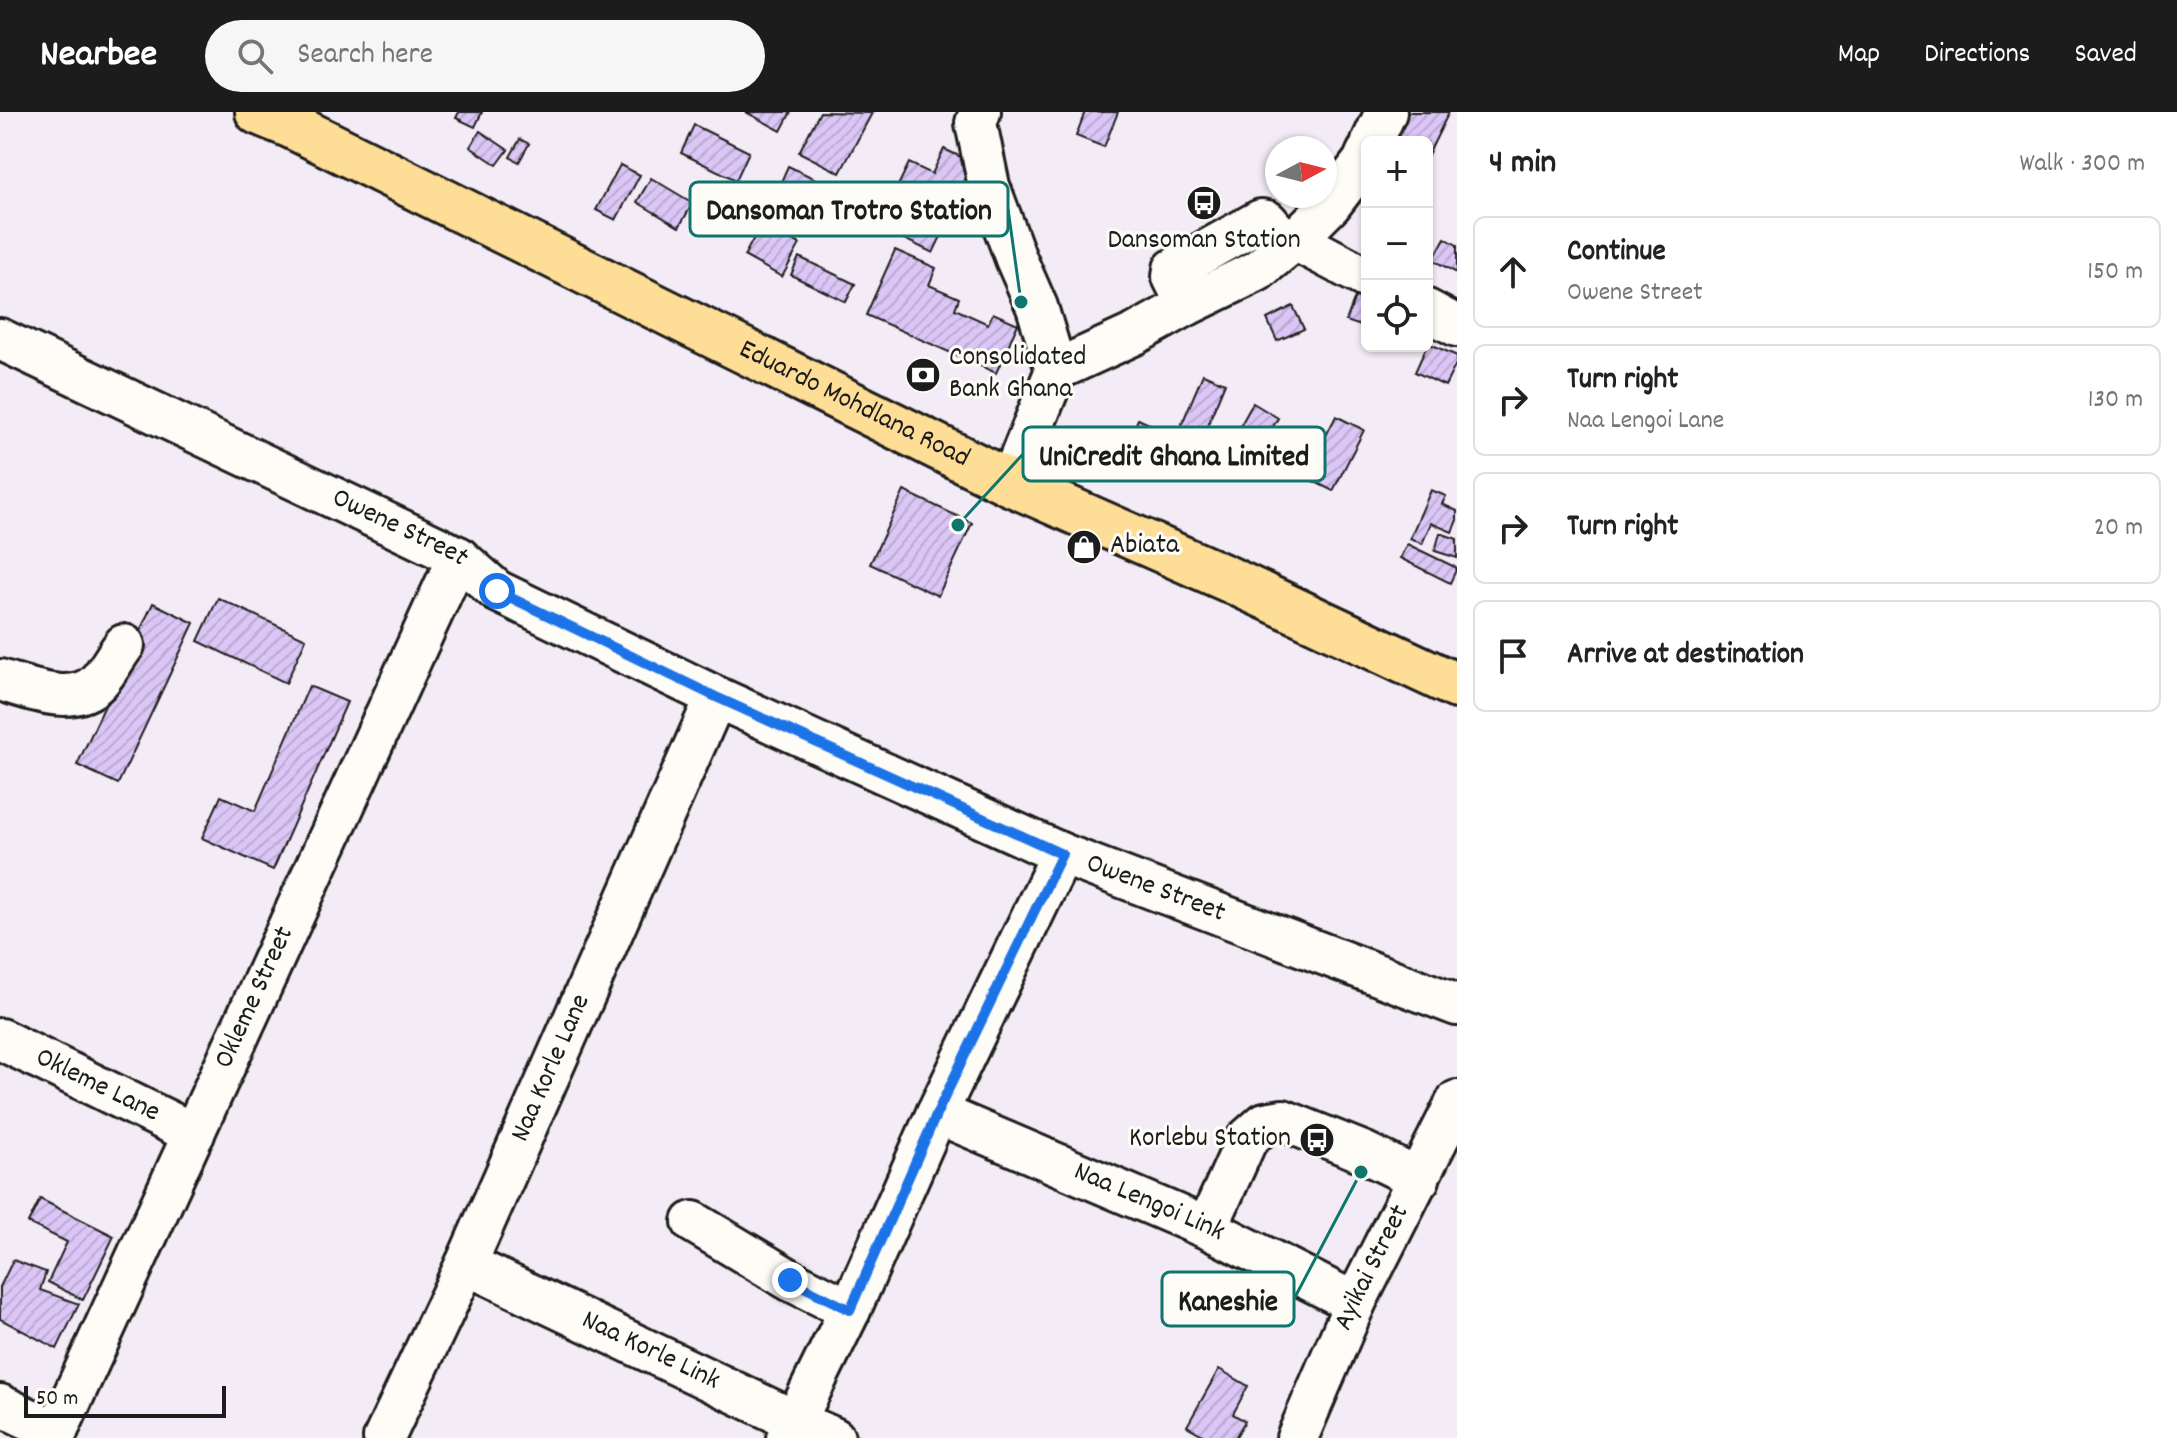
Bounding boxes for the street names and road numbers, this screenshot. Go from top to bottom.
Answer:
street label: Eduardo Mohdlana Road [731,331,976,479]
street label: Owene Street [324,479,477,577]
street label: Owene Street [1080,845,1231,934]
street label: Okleme Street [206,920,306,1076]
street label: Naa Korle Lane [502,988,602,1149]
street label: Okleme Lane [28,1039,166,1134]
street label: Naa Lengoi Link [1067,1153,1231,1253]
street label: Ayikai Street [1325,1198,1421,1337]
street label: Naa Korle Link [574,1302,726,1402]

